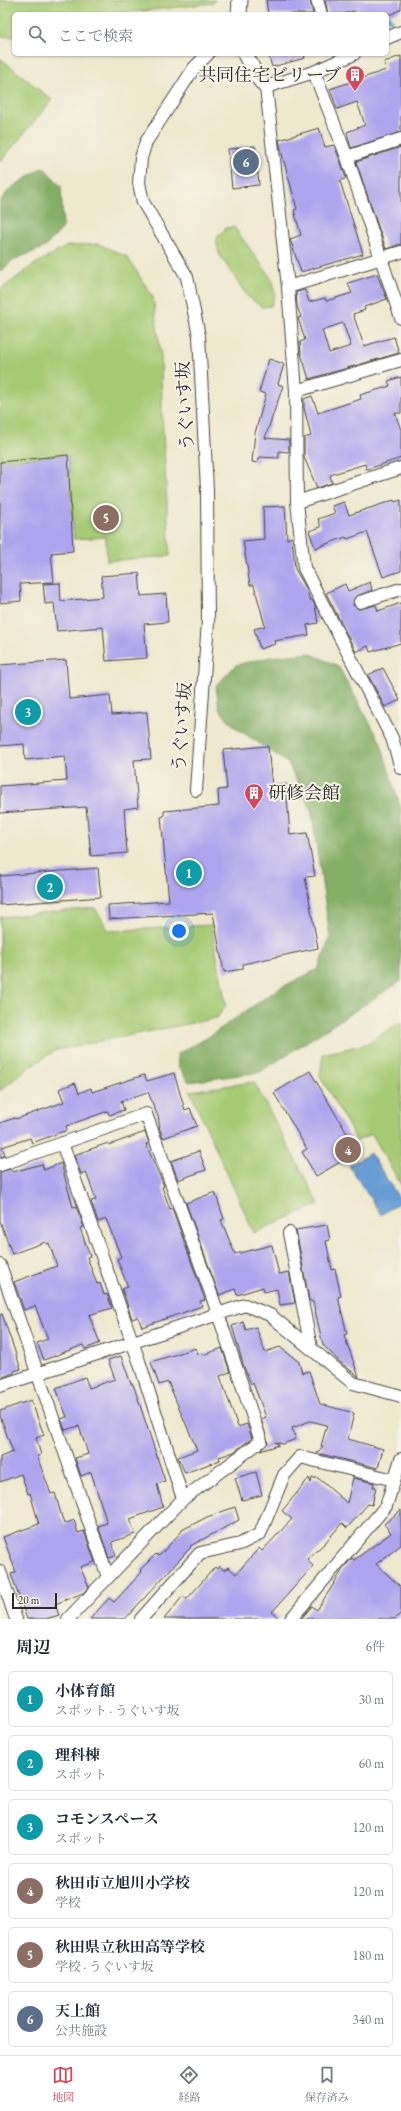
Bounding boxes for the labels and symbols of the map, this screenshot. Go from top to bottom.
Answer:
place label: 共同住宅ビリーブ [198,63,341,86]
building icon: 共同住宅ビリーブ [344,64,366,92]
pin: 6 [233,147,259,177]
street label: うぐいす坂 [171,360,198,452]
pin: 5 [93,503,119,533]
street label: うぐいす坂 [167,681,196,773]
pin: 3 [15,697,41,727]
place label: 研修会館 [268,781,340,804]
building icon: 研修会館 [243,782,265,810]
pin: 1 [176,858,202,888]
pin: 2 [37,872,63,902]
your location [169,921,189,941]
pin: 4 [335,1135,361,1165]
scale bar [12,1591,57,1610]

